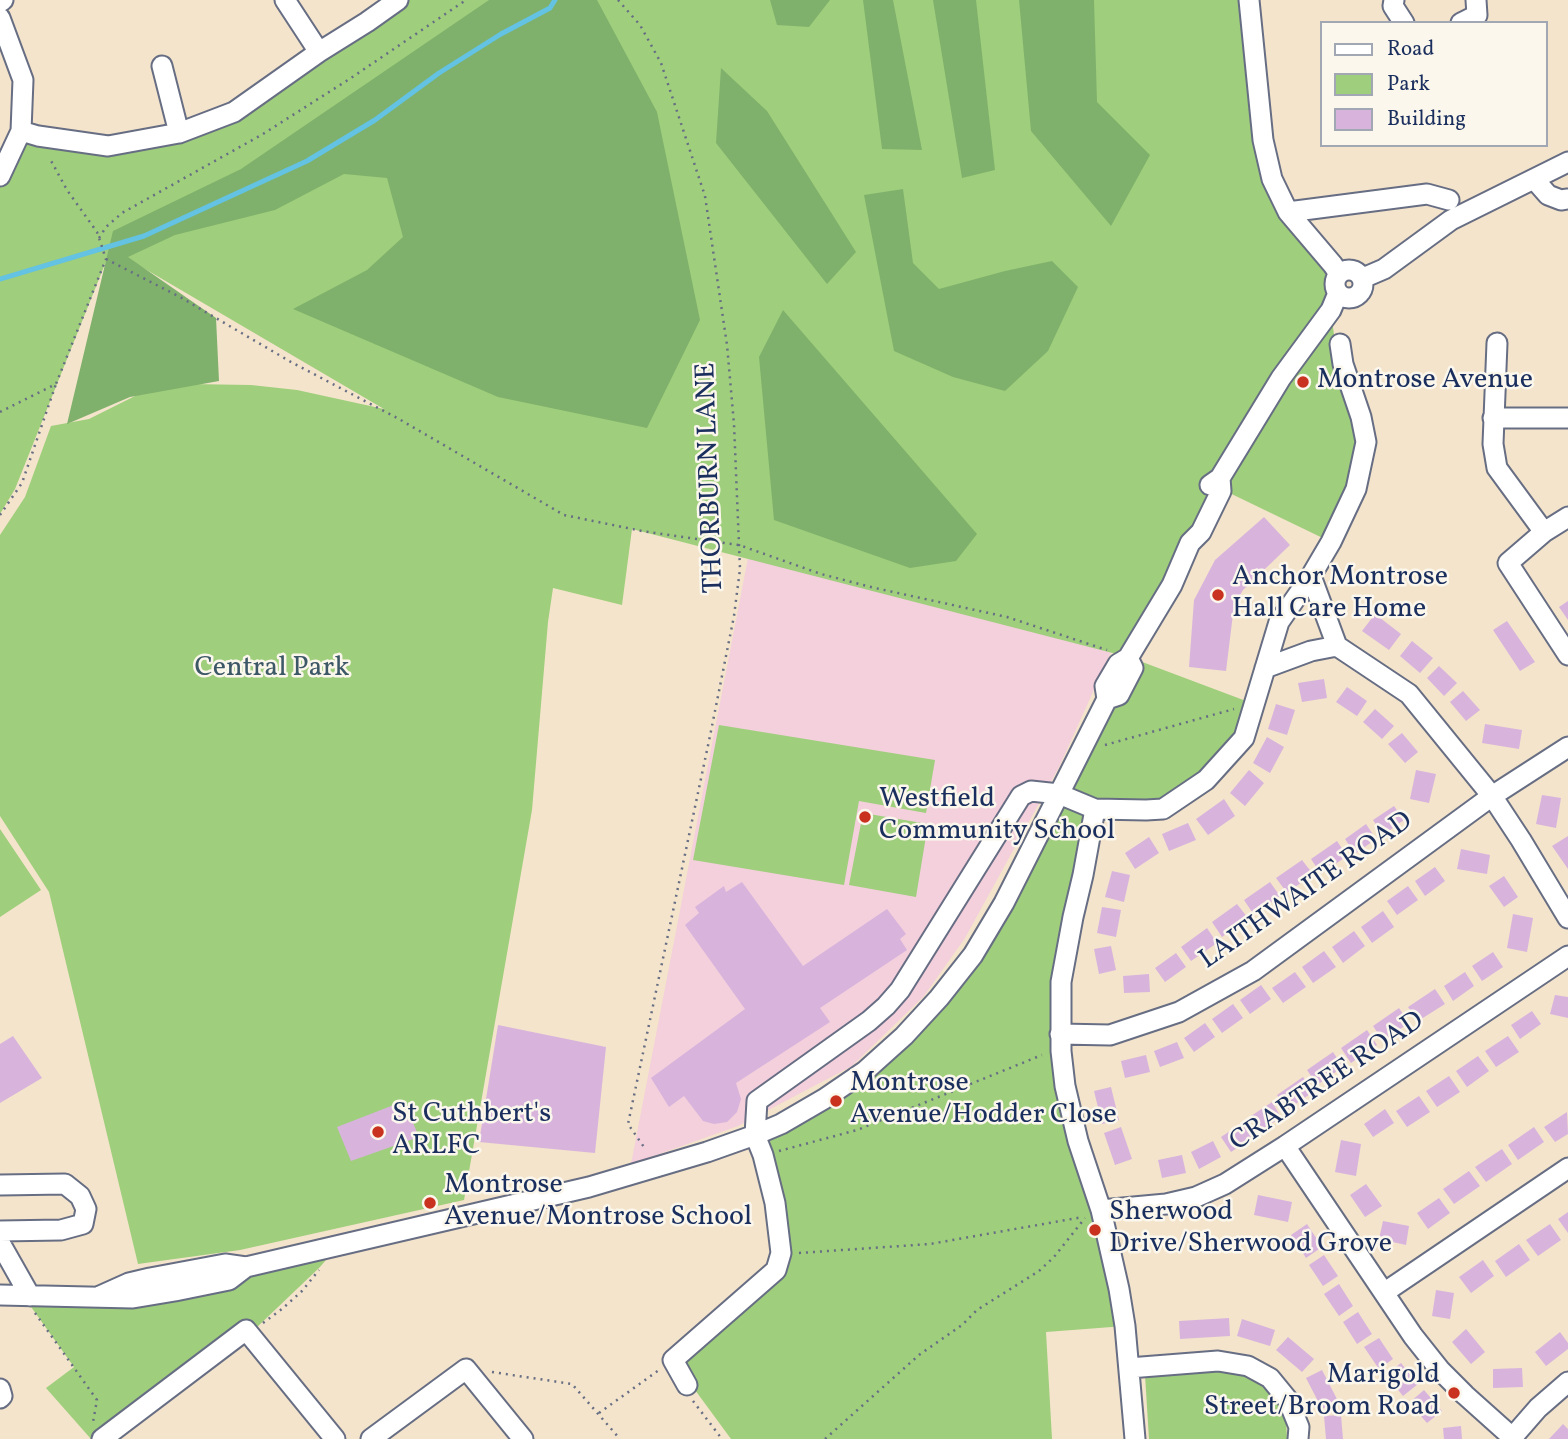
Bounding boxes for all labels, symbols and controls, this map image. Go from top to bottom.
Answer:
legend [1320,21,1547,147]
text: Road [1387,35,1434,64]
text: Park [1387,70,1430,99]
text: Building [1387,105,1466,134]
street label: THORBURN LANE [691,362,733,594]
place label: Montrose Avenue [1317,365,1533,399]
marker: Montrose Avenue [1295,374,1311,390]
place label: Anchor Montrose Hall Care Home [1232,562,1448,628]
marker: Anchor Montrose Hall Care Home [1210,587,1226,603]
park label: Central Park [195,653,349,687]
place label: Westfield Community School [879,784,1115,850]
street label: LAITHWAITE ROAD [1194,806,1420,978]
marker: Westfield Community School [857,809,873,825]
street label: CRABTREE ROAD [1224,1006,1432,1160]
place label: Montrose Avenue/Hodder Close [850,1068,1117,1134]
marker: Montrose Avenue/Hodder Close [828,1093,844,1109]
place label: St Cuthbert's ARLFC [392,1099,551,1165]
marker: St Cuthbert's ARLFC [370,1124,386,1140]
place label: Montrose Avenue/Montrose School [444,1170,752,1236]
marker: Montrose Avenue/Montrose School [422,1195,438,1211]
place label: Sherwood Drive/Sherwood Grove [1109,1197,1392,1263]
marker: Sherwood Drive/Sherwood Grove [1087,1222,1103,1238]
place label: Marigold Street/Broom Road [1204,1360,1440,1426]
marker: Marigold Street/Broom Road [1446,1385,1462,1401]

